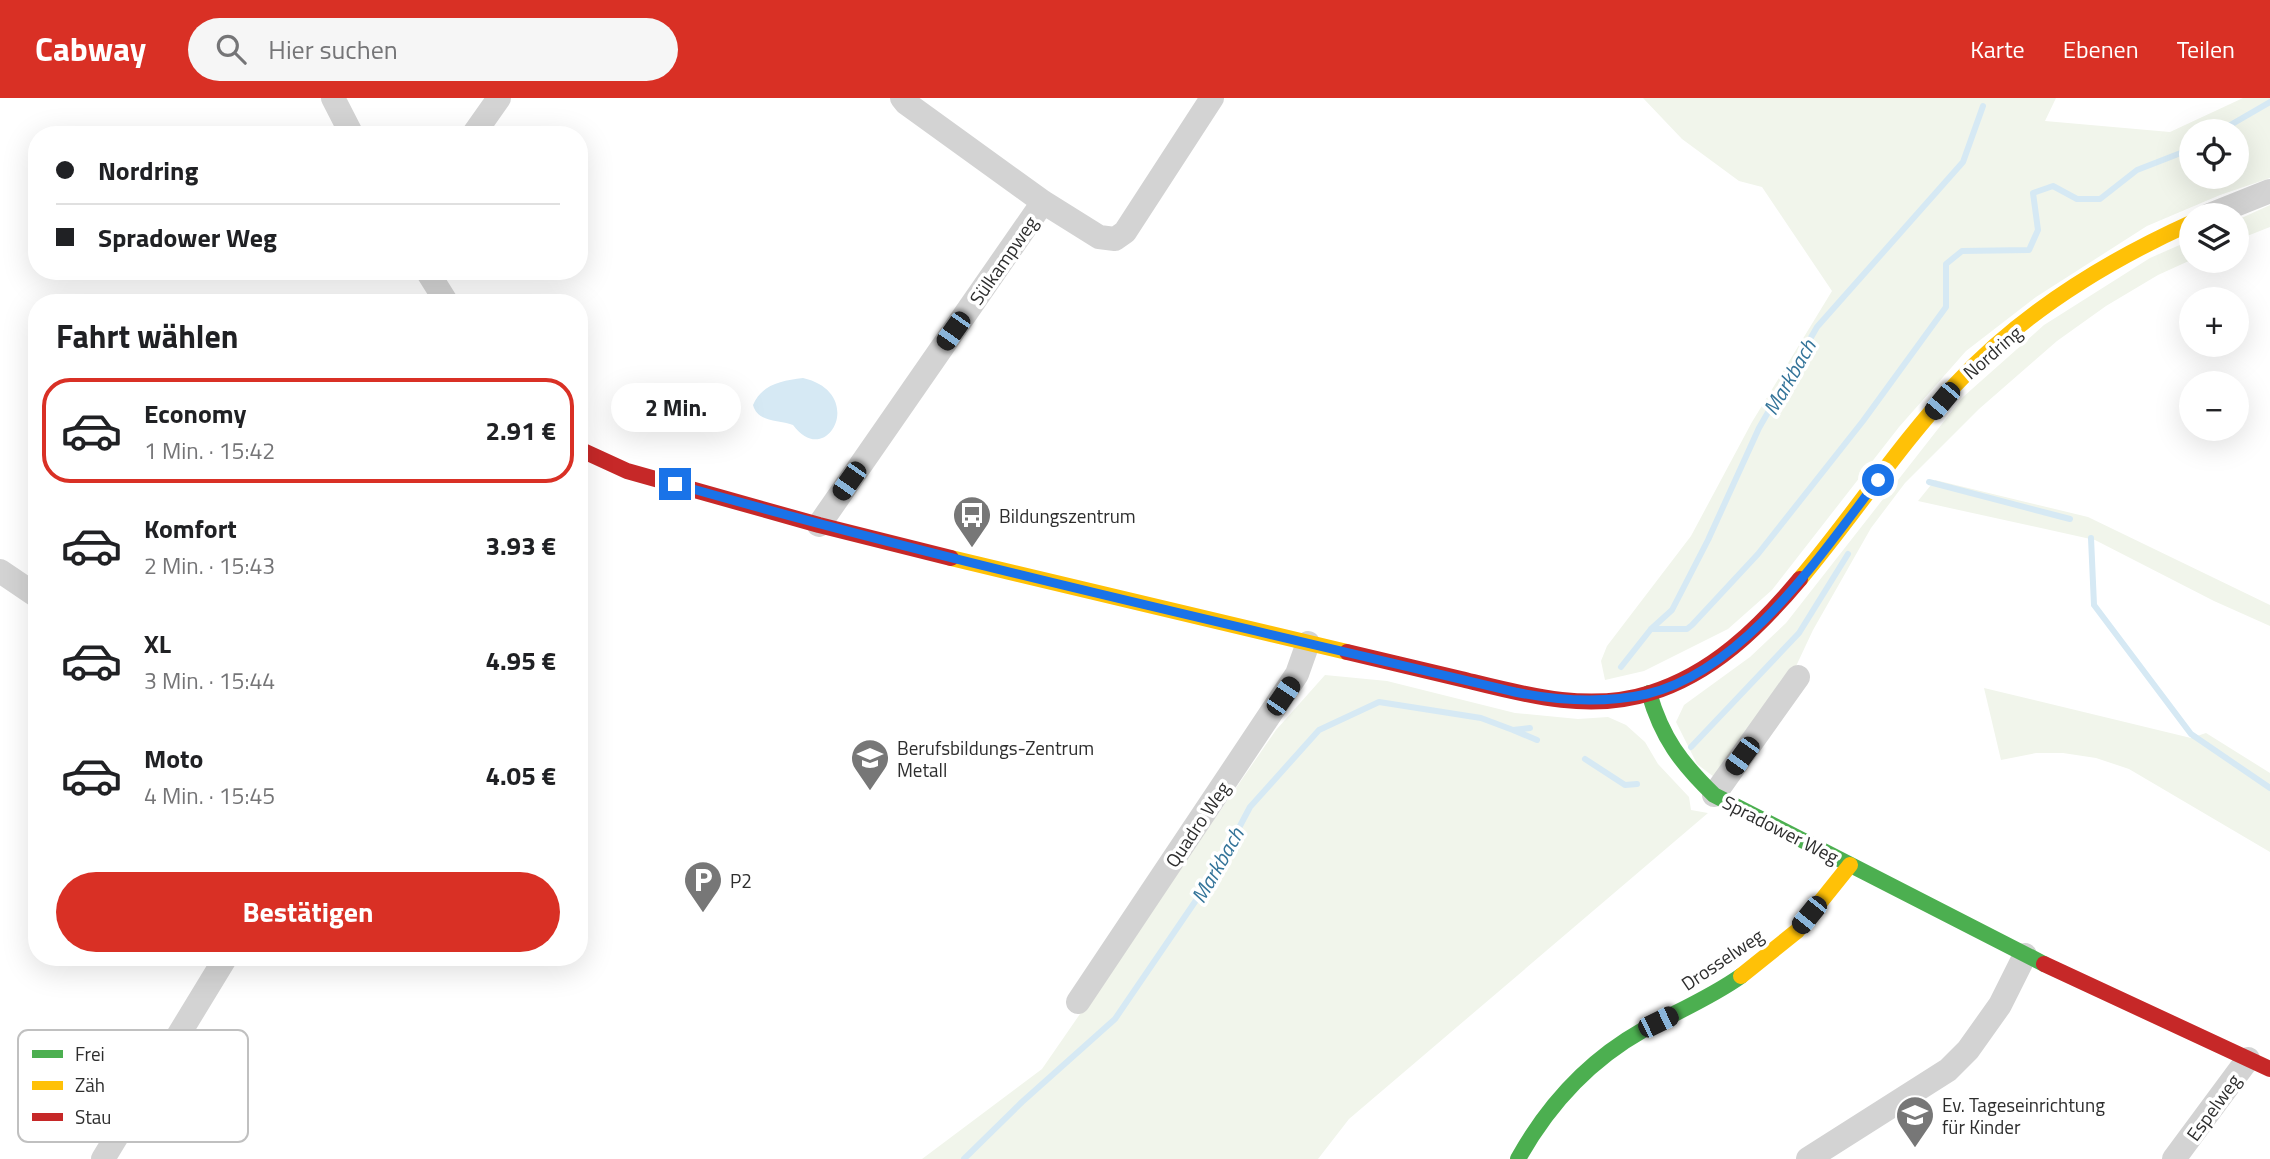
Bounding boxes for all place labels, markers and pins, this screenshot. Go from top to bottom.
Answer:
bus stop icon: Bildungszentrum [951,494,993,549]
place label: Bildungszentrum [999,501,1136,530]
place label: Berufsbildungs-Zentrum Metall [897,733,1094,784]
school or university icon: Berufsbildungs-Zentrum Metall [849,737,891,792]
parking icon: P2 [682,859,724,914]
place label: P2 [730,866,752,895]
place label: Ev. Tageseinrichtung für Kinder [1942,1090,2105,1141]
school or university icon: Ev. Tageseinrichtung für Kinder [1894,1094,1936,1149]

